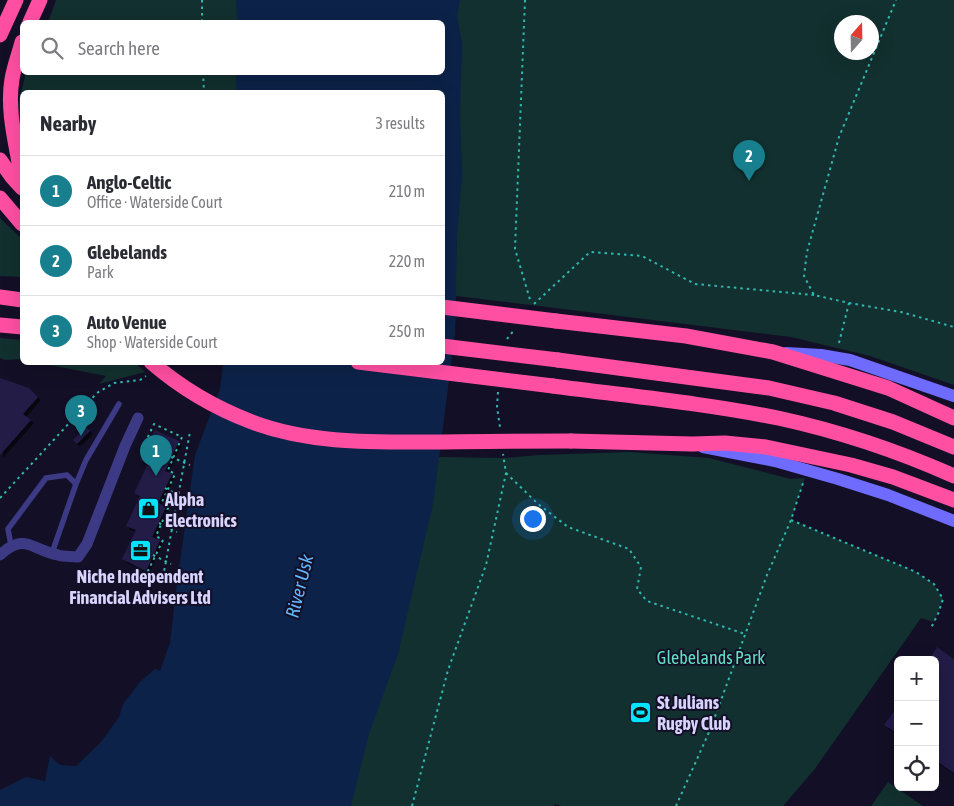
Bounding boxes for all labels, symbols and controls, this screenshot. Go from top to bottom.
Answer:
north arrow [834,15,879,60]
search box [20,20,445,75]
icon: search [38,34,66,62]
text: Search here [78,37,160,59]
text: Nearby [40,111,96,135]
text: 3 results [375,114,425,132]
pin: 2 [733,140,765,181]
text: Anglo-Celtic [87,171,171,193]
text: 1 [52,182,60,200]
text: 210 m [389,182,425,200]
text: Office · Waterside Court [87,193,223,211]
text: Glebelands [87,241,167,263]
text: 2 [52,252,60,270]
text: 220 m [389,252,425,270]
text: Park [87,263,114,281]
text: Auto Venue [87,311,167,333]
text: 3 [52,322,60,340]
text: 250 m [389,322,425,340]
text: Shop · Waterside Court [87,333,217,351]
pin: 3 [65,395,97,436]
pin: 1 [140,435,172,476]
place label: Alpha Electronics [164,489,237,531]
shop icon: Alpha Electronics [137,497,161,521]
your location [520,506,546,532]
office icon: Niche Independent Financial Advisers Ltd [128,539,152,563]
water label: River Usk [281,551,318,620]
place label: Niche Independent Financial Advisers Ltd [69,566,211,608]
park label: Glebelands Park [657,647,765,668]
map controls [894,656,939,791]
button: + [894,656,939,701]
place label: St Julians Rugby Club [657,692,731,734]
sports icon: St Julians Rugby Club [629,700,653,724]
button: − [894,701,939,746]
button: locate [894,746,939,791]

